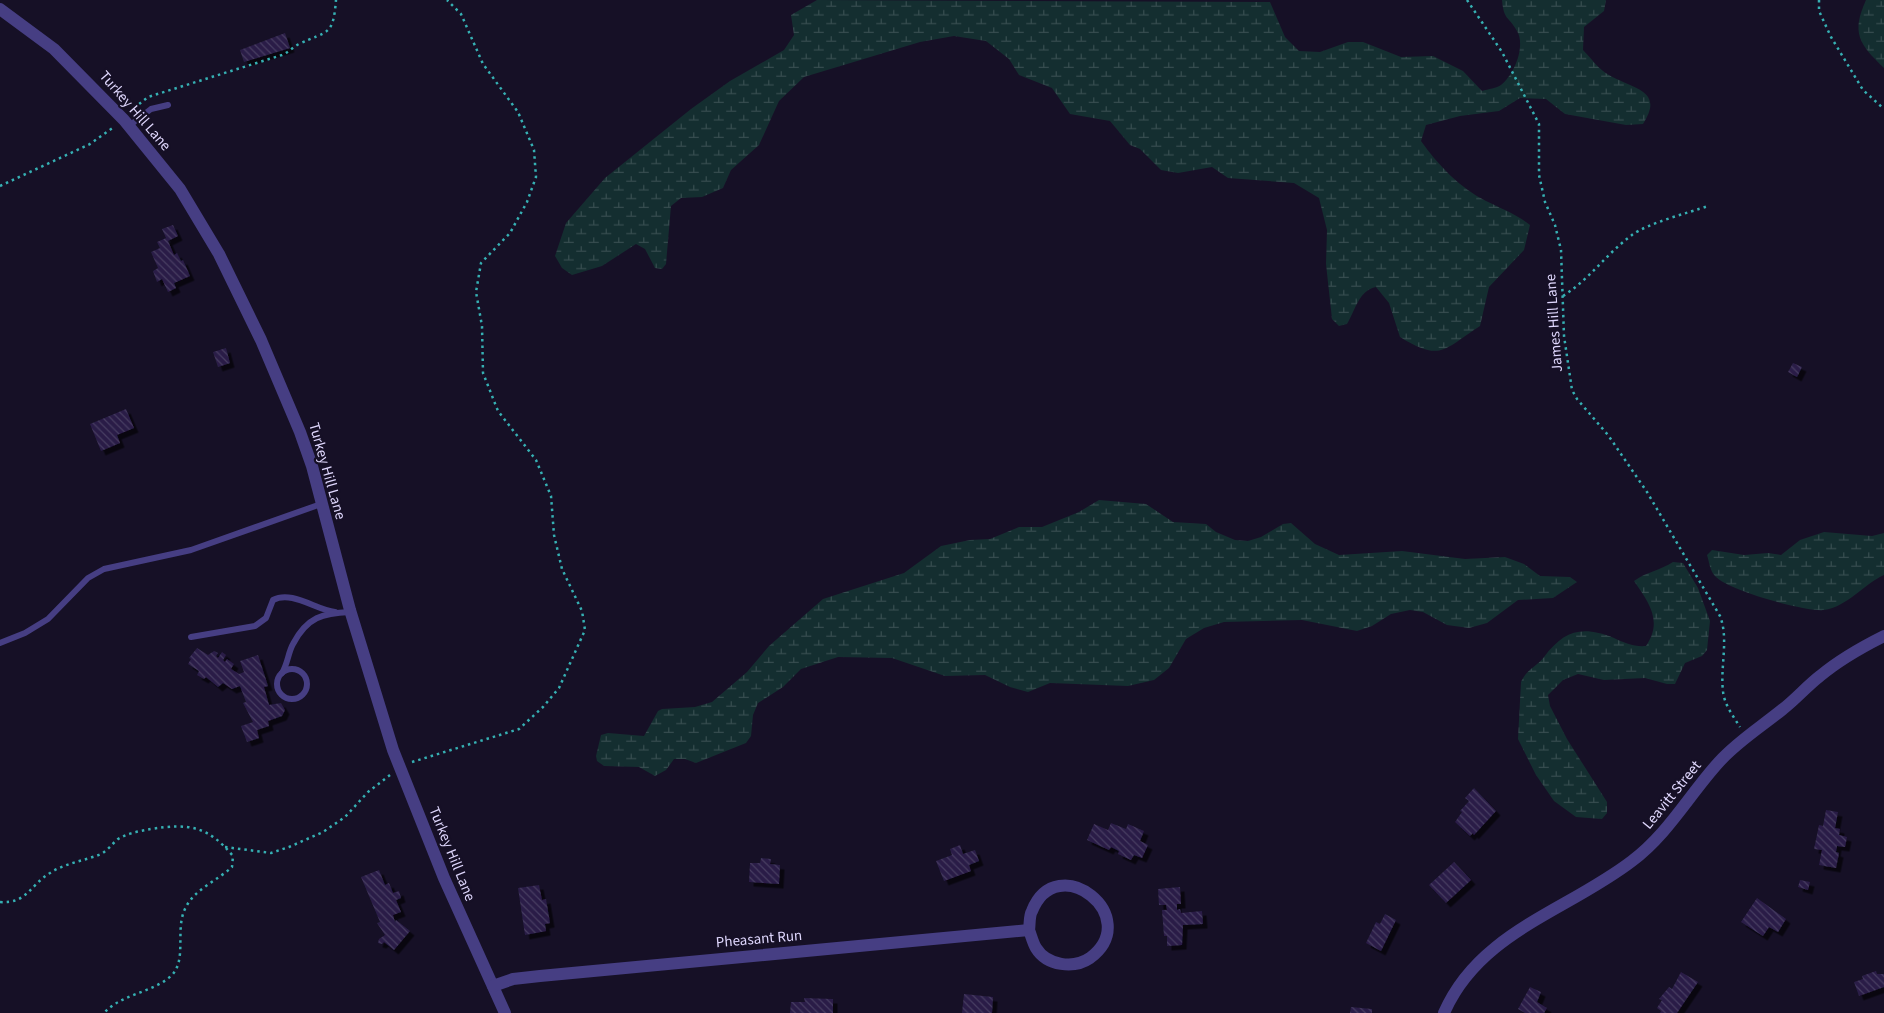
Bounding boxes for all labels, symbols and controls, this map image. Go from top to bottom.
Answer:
street label: Turkey Hill Lane [94,66,176,156]
street label: James Hill Lane [1540,273,1568,373]
street label: Turkey Hill Lane [303,420,351,522]
street label: Leavitt Street [1638,756,1706,834]
street label: Turkey Hill Lane [424,804,480,904]
street label: Pheasant Run [715,925,803,953]

